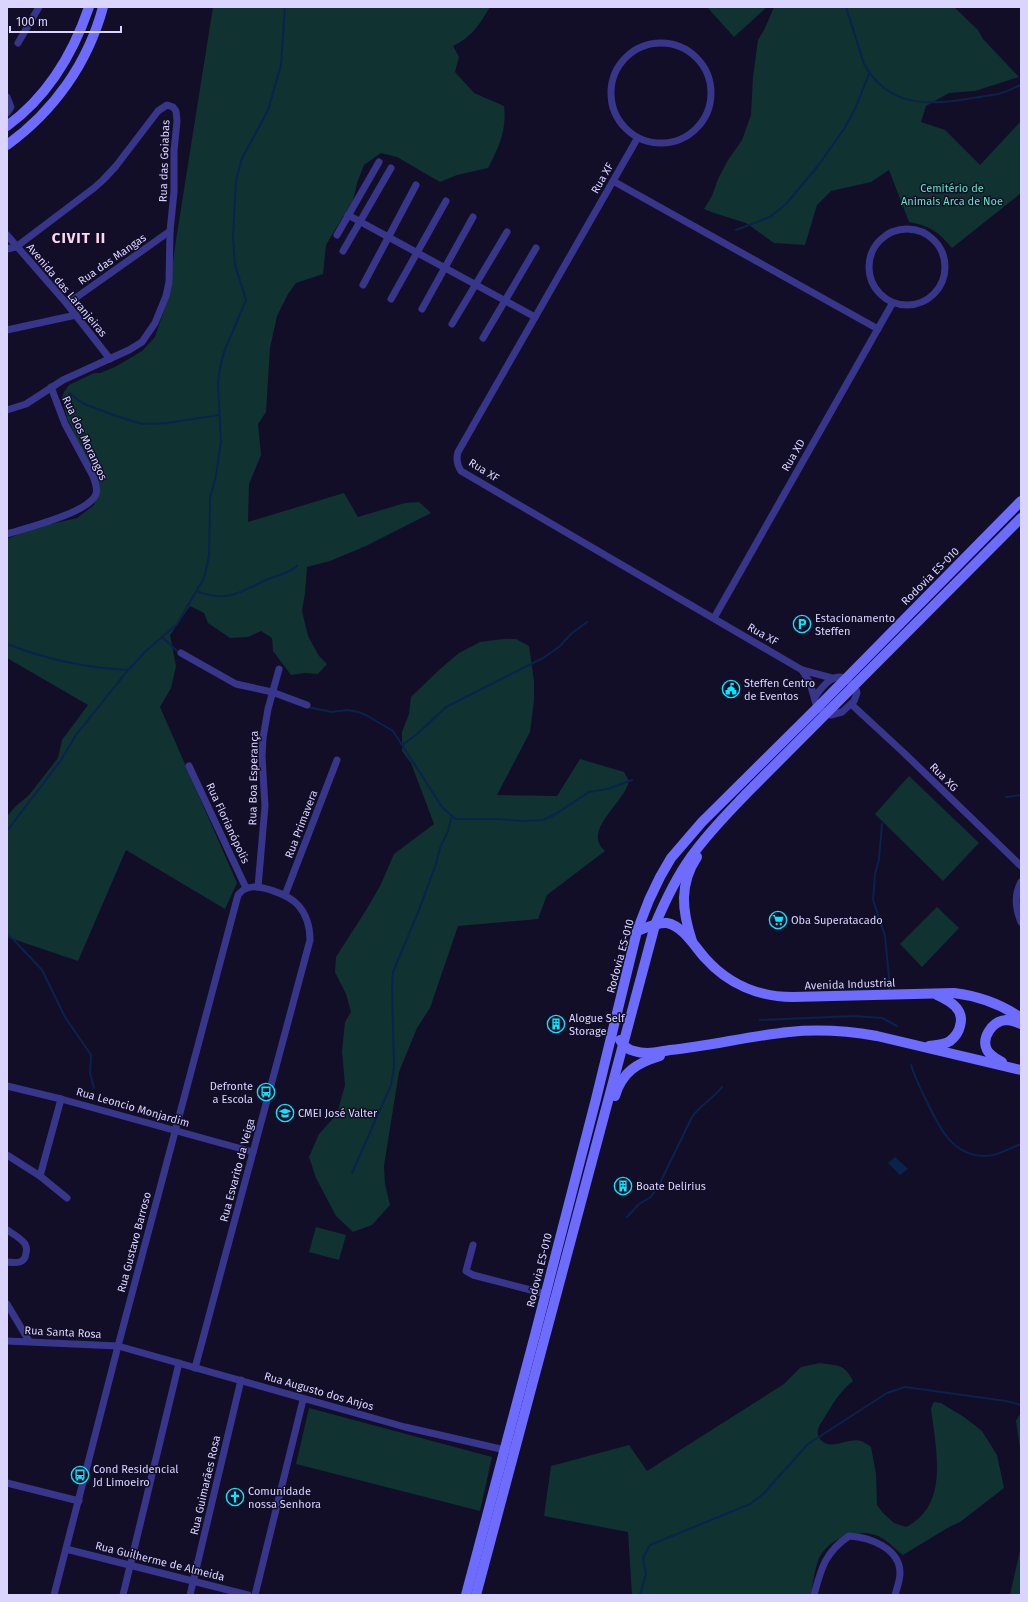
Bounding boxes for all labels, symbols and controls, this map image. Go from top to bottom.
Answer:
scale bar [10,8,121,34]
text: 100 m [16,15,48,29]
street label: Rua das Goiabas [157,120,172,202]
street label: Rua XF [588,160,617,196]
park label: Cemitério de Animais Arca de Noe [901,182,1003,208]
district label: CIVIT II [52,229,106,247]
street label: Rua das Mangas [76,231,149,288]
street label: Avenida das Laranjeiras [24,241,109,340]
street label: Rua dos Morangos [59,394,110,482]
street label: Rua XD [779,437,808,474]
street label: Rua XF [466,456,502,485]
street label: Rodovia ES-010 [899,545,962,608]
place label: Estacionamento Steffen [815,612,895,638]
parking icon: Estacionamento Steffen [792,614,812,634]
street label: Rua XF [745,620,781,649]
place label: Steffen Centro de Eventos [744,677,815,703]
public building icon: Steffen Centro de Eventos [721,679,741,699]
street label: Rua Boa Esperança [246,731,261,826]
street label: Rua XG [927,760,961,794]
street label: Rua Florianópolis [203,781,252,866]
street label: Rua Primavera [283,788,320,860]
supermarket icon: Oba Superatacado [768,910,788,930]
place label: Oba Superatacado [791,914,883,927]
street label: Rodovia ES-010 [604,918,637,995]
street label: Avenida Industrial [804,976,896,993]
place label: Alogue Self Storage [569,1012,626,1038]
building icon: Alogue Self Storage [546,1014,566,1034]
place label: Defronte a Escola [210,1080,253,1106]
bus stop icon: Defronte a Escola [256,1082,276,1102]
street label: Rua Leoncio Monjardim [75,1085,191,1130]
school or university icon: CMEI José Valter [275,1103,295,1123]
place label: CMEI José Valter [298,1107,378,1120]
street label: Rua Esvarito da Veiga [217,1117,258,1223]
building icon: Boate Delirius [613,1176,633,1196]
place label: Boate Delirius [636,1180,706,1193]
street label: Rua Gustavo Barroso [115,1190,154,1294]
street label: Rodovia ES-010 [524,1232,555,1309]
street label: Rua Santa Rosa [24,1324,102,1341]
street label: Rua Augusto dos Anjos [263,1370,375,1413]
street label: Rua Guimarães Rosa [188,1434,223,1536]
place label: Cond Residencial Jd Limoeiro [93,1463,179,1489]
bus stop icon: Cond Residencial Jd Limoeiro [70,1465,90,1485]
place label: Comunidade nossa Senhora [248,1485,321,1511]
church icon: Comunidade nossa Senhora [225,1487,245,1507]
street label: Rua Guilherme de Almeida [94,1539,226,1584]

